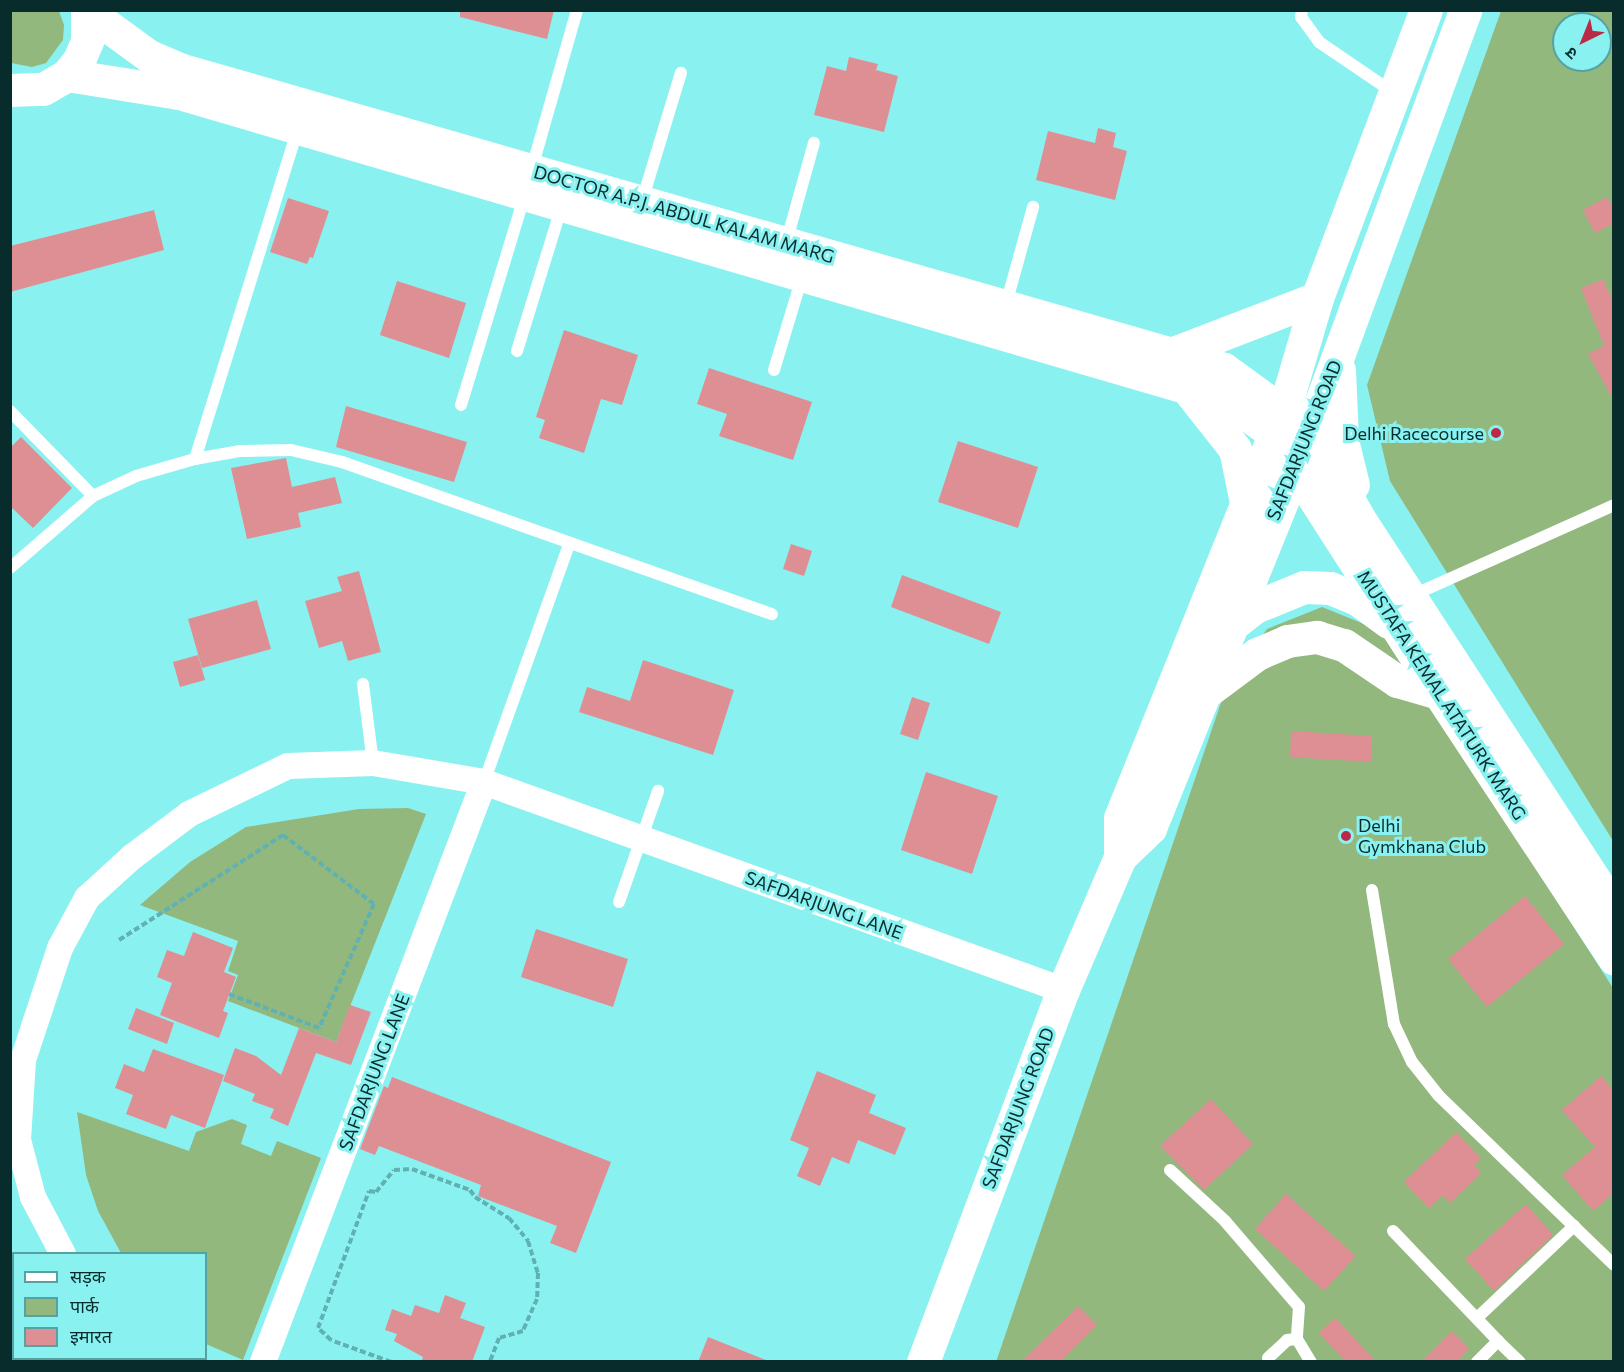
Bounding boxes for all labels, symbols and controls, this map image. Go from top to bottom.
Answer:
north arrow [1552,12,1612,72]
text: उ [1561,44,1581,64]
street label: DOCTOR A.P.J. ABDUL KALAM MARG [531,161,837,267]
street label: SAFDARJUNG ROAD [1262,357,1346,523]
place label: Delhi Racecourse [1344,422,1484,444]
marker: Delhi Racecourse [1489,426,1503,440]
street label: MUSTAFA KEMAL ATATURK MARG [1353,566,1531,824]
place label: Delhi Gymkhana Club [1358,815,1486,858]
marker: Delhi Gymkhana Club [1339,829,1353,843]
street label: SAFDARJUNG LANE [742,866,906,944]
street label: SAFDARJUNG LANE [334,991,414,1153]
street label: SAFDARJUNG ROAD [977,1024,1059,1192]
legend [12,1252,207,1360]
text: सड़क [70,1265,106,1287]
text: पार्क [70,1295,99,1317]
text: इमारत [70,1325,112,1347]

